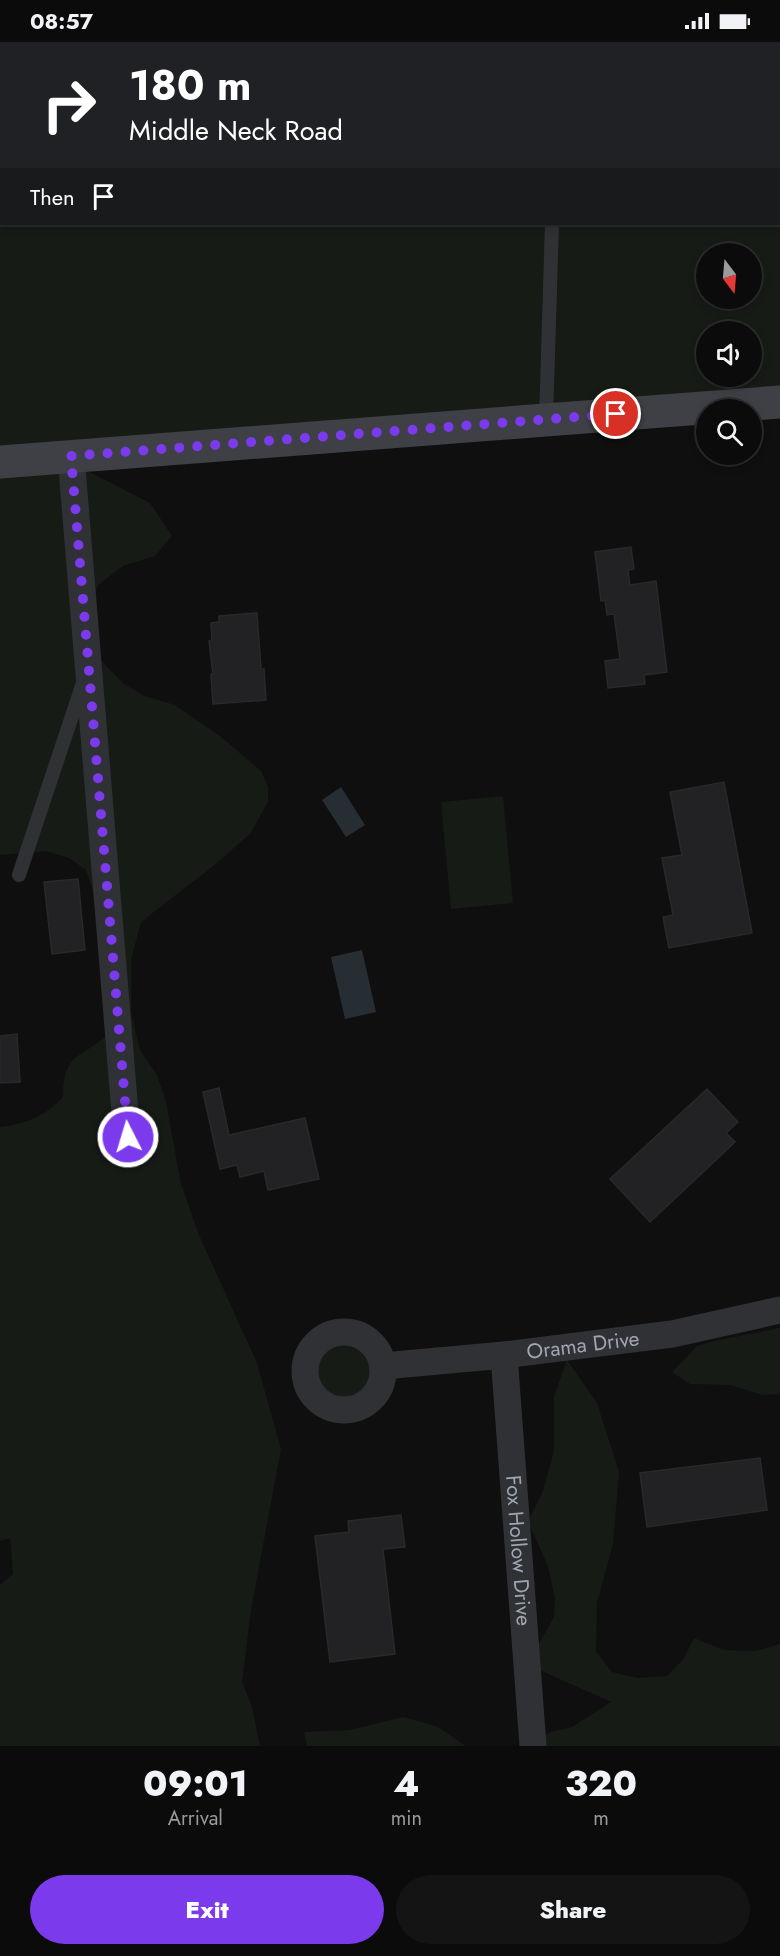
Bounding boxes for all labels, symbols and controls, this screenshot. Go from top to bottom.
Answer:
text: 08:57 [30,5,93,37]
text: 180 m [129,55,252,116]
icon: right [30,66,108,144]
text: Middle Neck Road [129,111,343,150]
icon: arrive [87,180,120,213]
text: Then [30,181,75,213]
north arrow [696,243,762,309]
map controls [696,243,762,465]
button: sound [696,321,762,387]
pin [590,388,641,439]
icon: arrive [599,397,632,430]
button: search [696,399,762,465]
position arrow [96,1105,160,1169]
street label: Orama Drive [525,1323,641,1367]
street label: Fox Hollow Drive [498,1474,539,1627]
text: 09:01 [143,1757,248,1809]
text: 4 [393,1757,420,1809]
text: 320 [565,1757,637,1809]
text: Arrival [168,1804,223,1833]
text: min [391,1804,422,1833]
text: m [593,1804,609,1833]
button: Exit [30,1875,384,1944]
button: Share [396,1875,750,1944]

